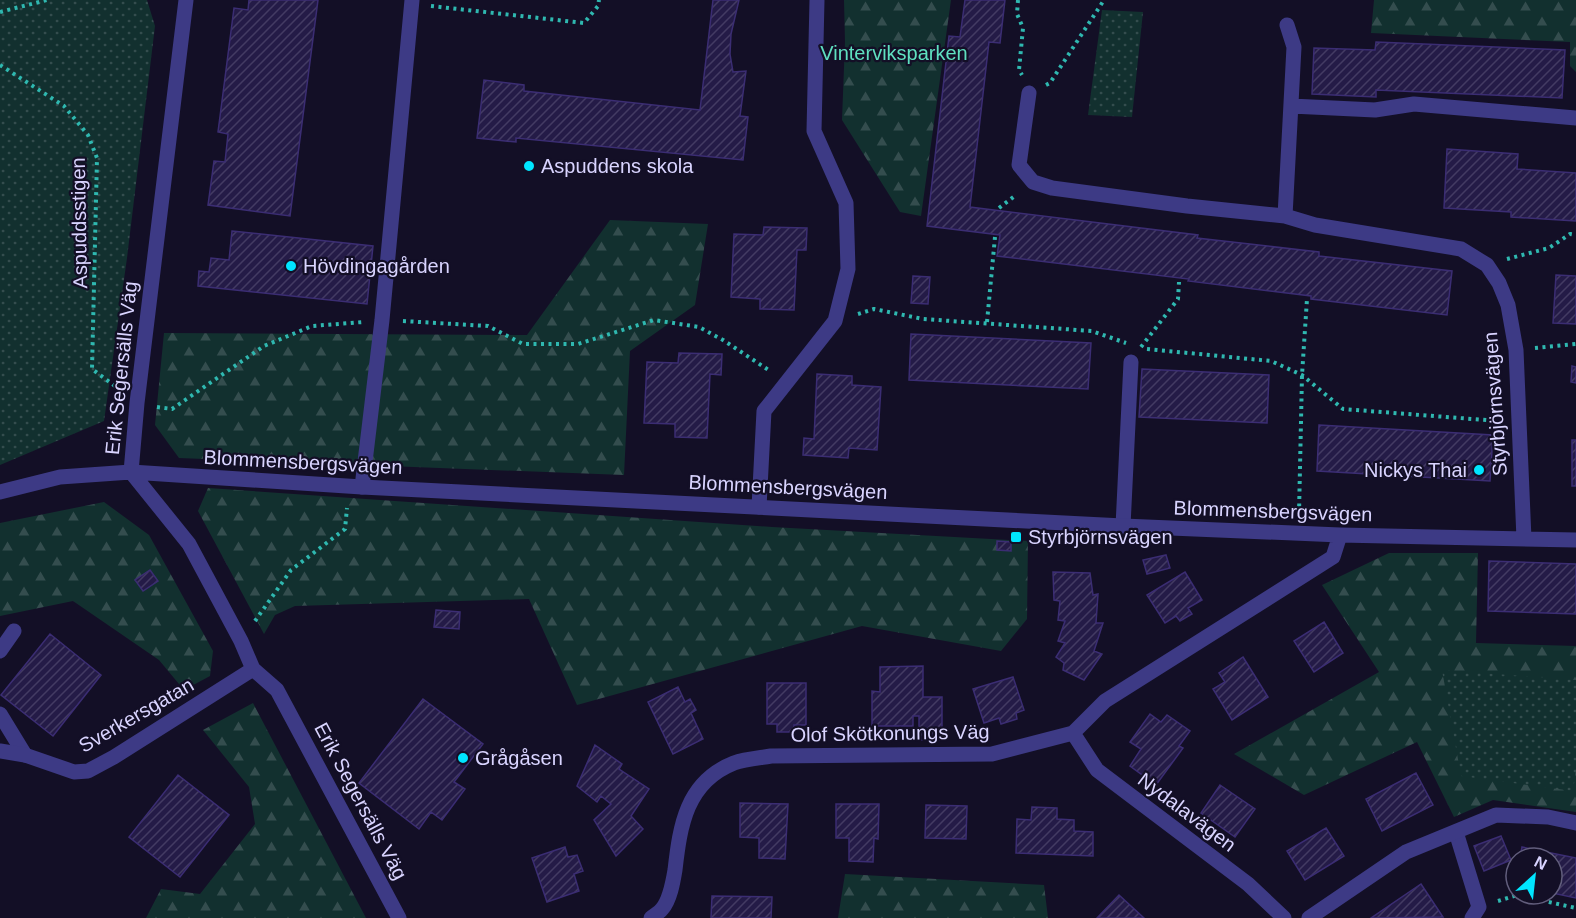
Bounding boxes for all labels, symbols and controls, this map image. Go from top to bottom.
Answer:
park label: Vinterviksparken [820,42,968,64]
place label: Aspuddens skola [541,155,694,177]
street label: Aspuddsstigen [67,157,91,289]
marker: Aspuddens skola [522,159,536,173]
place label: Hövdingagården [303,255,450,277]
marker: Hövdingagården [284,259,298,273]
street label: Erik Segersälls Väg [101,280,141,456]
street label: Styrbjörnsvägen [1479,331,1511,477]
street label: Blommensbergsvägen [203,446,403,478]
place label: Nickys Thai [1364,459,1467,481]
marker: Nickys Thai [1472,463,1486,477]
street label: Blommensbergsvägen [688,471,888,503]
street label: Blommensbergsvägen [1173,497,1373,525]
place label: Styrbjörnsvägen [1028,526,1173,548]
marker: Styrbjörnsvägen [1009,530,1023,544]
street label: Sverkersgatan [75,673,197,757]
street label: Erik Segersälls Väg [310,719,412,883]
street label: Olof Skötkonungs Väg [790,720,990,746]
place label: Grågåsen [475,747,563,769]
marker: Grågåsen [456,751,470,765]
street label: Nydalavägen [1134,768,1240,856]
north arrow [1504,846,1564,906]
text: N [1532,853,1550,873]

